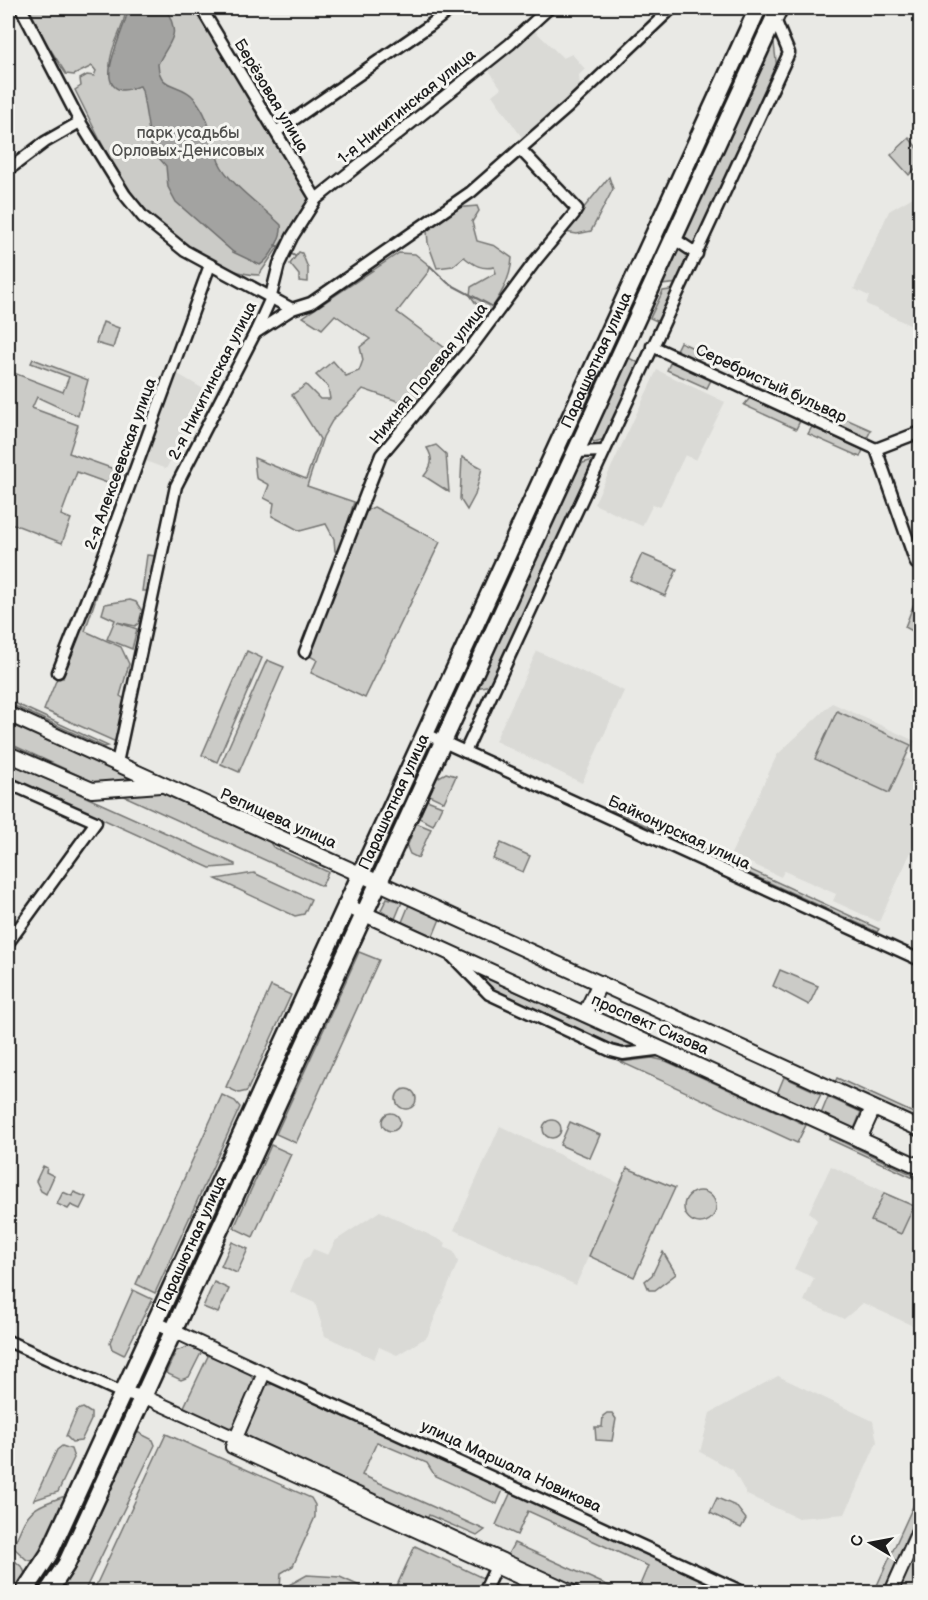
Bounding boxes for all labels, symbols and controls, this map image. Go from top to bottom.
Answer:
street label: Берёзовая улица [230,36,313,157]
street label: 1-я Никитинская улица [334,45,480,168]
park label: парк усадьбы Орловых-Денисовых [112,124,264,161]
street label: Парашютная улица [557,289,636,431]
street label: 2-я Никитинская улица [165,298,261,463]
street label: Нижняя Полевая улица [366,299,492,449]
street label: Серебристый бульвар [692,341,850,427]
street label: 2-я Алексеевская улица [81,375,161,553]
street label: Парашютная улица [355,730,434,873]
street label: Репищева улица [217,785,340,853]
street label: Байконурская улица [605,792,754,875]
street label: проспект Сизова [588,991,712,1060]
street label: Парашютная улица [152,1172,231,1315]
street label: улица Маршала Новикова [418,1417,605,1517]
north arrow [841,1513,901,1573]
text: С [847,1534,868,1548]

